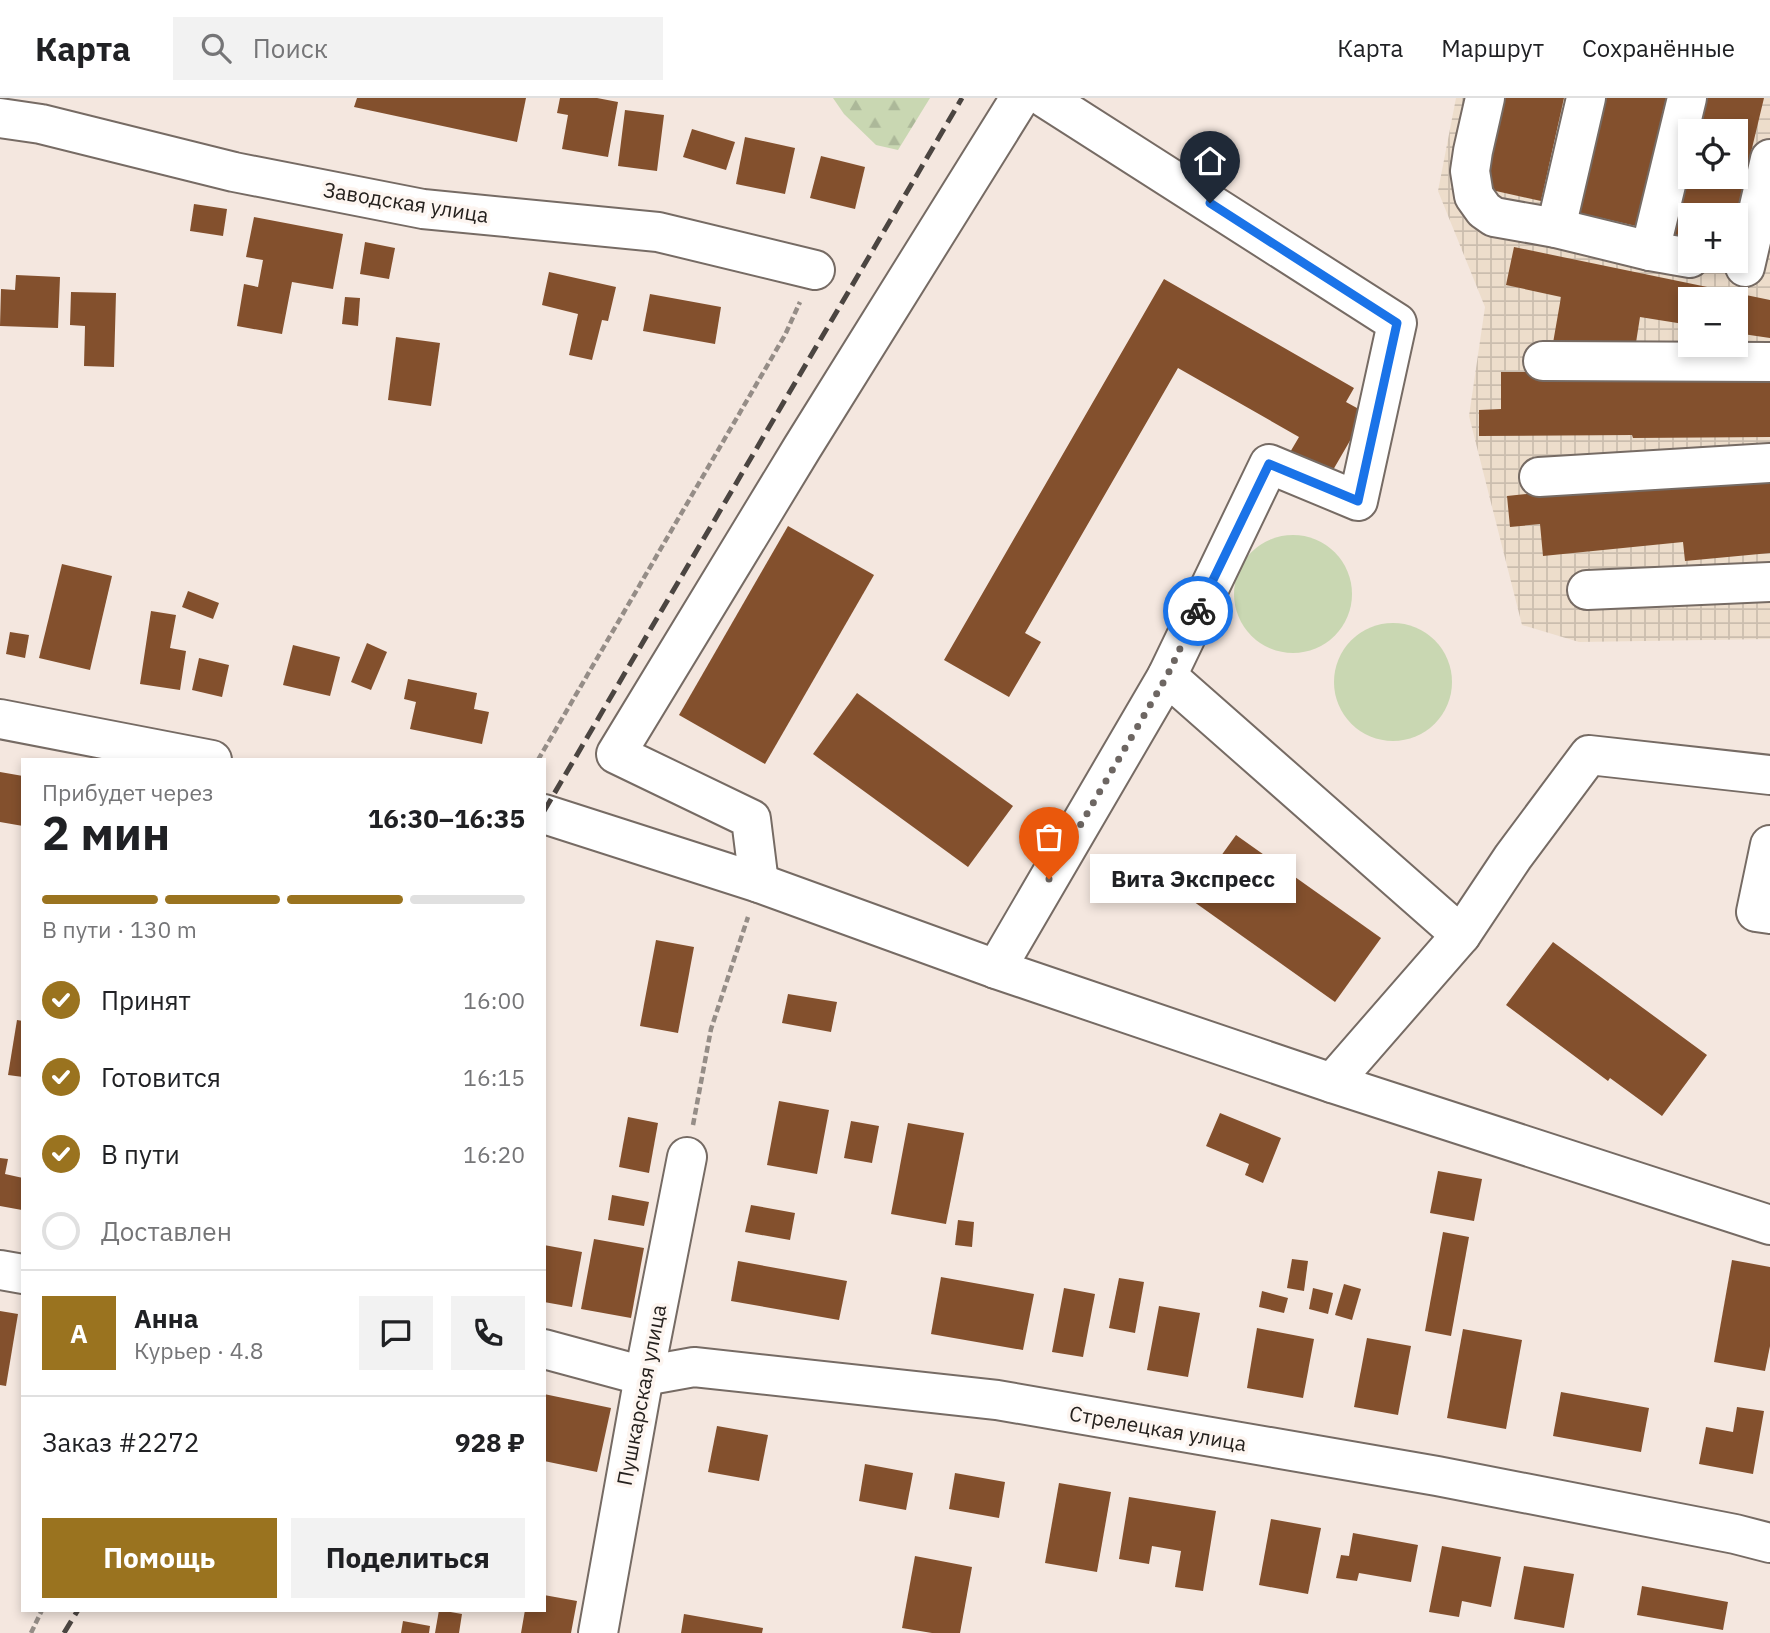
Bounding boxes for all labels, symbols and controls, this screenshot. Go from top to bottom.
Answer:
search box [173,17,663,80]
text: Карта [35,27,131,70]
icon: search [197,29,235,67]
text: Поиск [253,31,328,65]
text: Карта [1337,32,1403,64]
text: Маршрут [1441,32,1544,64]
text: Сохранённые [1582,32,1735,64]
map controls [1678,119,1748,357]
button: locate [1678,119,1748,189]
pin [1180,131,1240,203]
icon: home [1191,142,1229,180]
street label: Заводская улица [321,175,491,229]
button: + [1678,203,1748,273]
button: − [1678,287,1748,357]
courier [1163,576,1233,646]
icon: bike [1179,592,1217,630]
text: Прибудет через [42,777,214,807]
text: 16:30–16:35 [368,801,525,835]
text: 2 мин [42,803,170,863]
pin [1019,807,1079,879]
icon: bag [1030,818,1068,856]
callout: Вита Экспресс [1091,854,1298,904]
text: Вита Экспресс [1111,863,1275,893]
text: В пути · 130 m [42,914,197,944]
icon: check [42,981,80,1019]
text: Принят [101,983,191,1017]
text: 16:00 [463,985,525,1015]
icon: check [42,1058,80,1096]
text: Готовится [101,1060,221,1094]
text: 16:15 [463,1062,525,1092]
icon: check [42,1135,80,1173]
text: В пути [101,1137,180,1171]
text: 16:20 [463,1139,525,1169]
text: Доставлен [101,1214,232,1248]
button: chat [359,1296,433,1370]
button: phone [451,1296,525,1370]
text: Анна [134,1301,198,1335]
street label: Пушкарская улица [610,1302,672,1488]
text: А [70,1316,88,1350]
text: Курьер · 4.8 [134,1335,264,1365]
street label: Стрелецкая улица [1067,1399,1249,1457]
text: Заказ #2272 [42,1425,199,1459]
text: 928 ₽ [455,1425,525,1459]
button: Помощь [42,1518,277,1598]
button: Поделиться [291,1518,525,1598]

